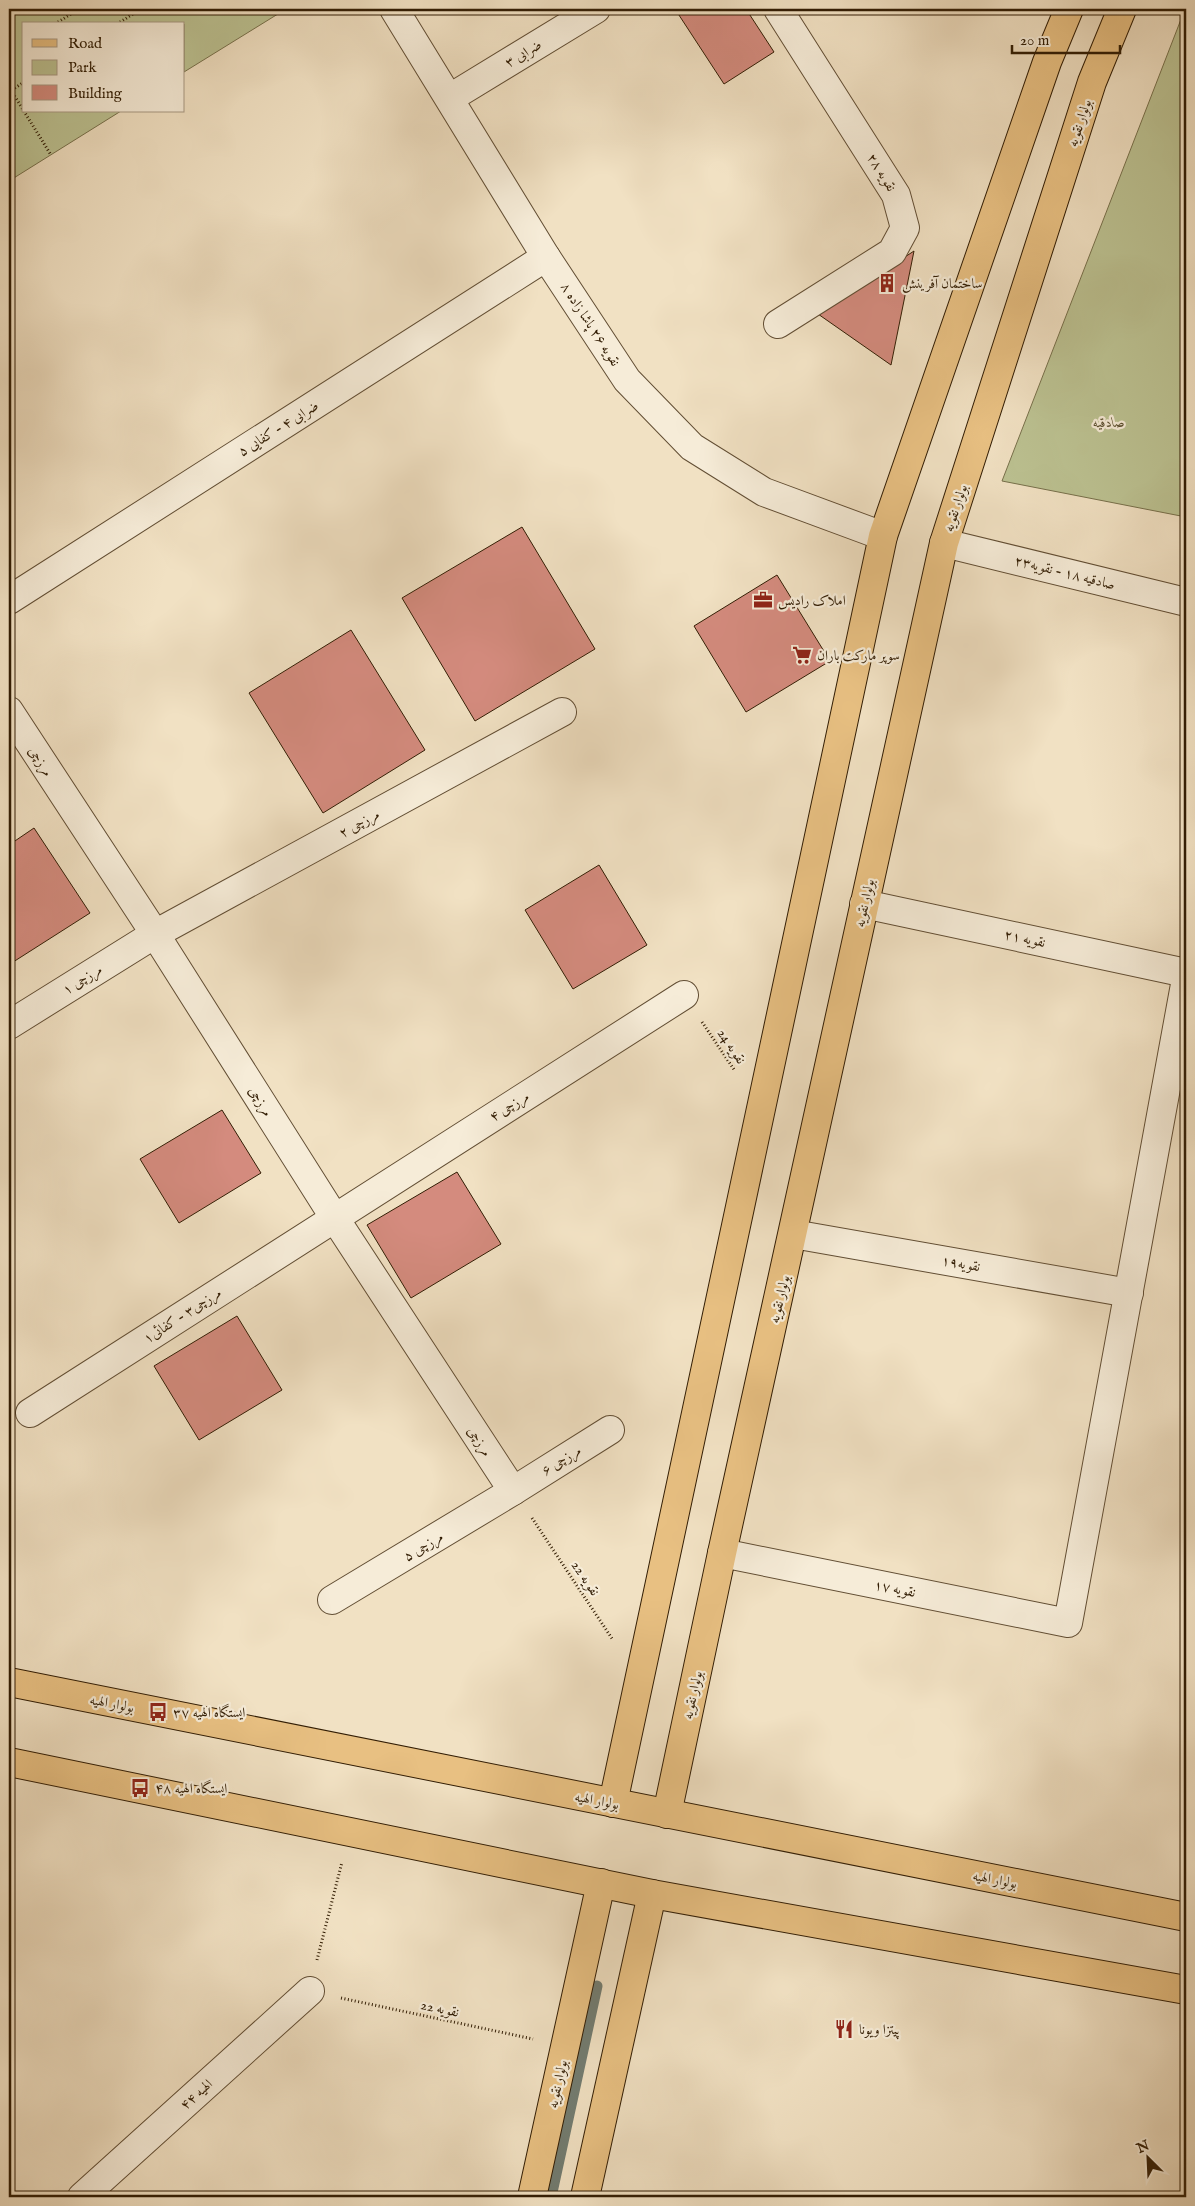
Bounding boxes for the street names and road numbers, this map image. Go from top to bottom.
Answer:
street label: ضرابی ۳ [502,36,545,72]
street label: بولوار نقویه [1064,97,1096,149]
street label: نقویه ۲۸ [862,150,900,195]
street label: نقویه ۲۶ پاشا زاده ۸ [556,279,624,371]
street label: ضرابی ۴ - کفایی ۵ [235,397,322,461]
street label: بولوار نقویه [940,482,972,534]
street label: صادقیه ۱۸ - نقویه۲۳ [1013,552,1117,594]
street label: مرزچی [24,743,57,780]
street label: مرزچی ۲ [336,805,383,842]
street label: بولوار نقویه [851,877,879,929]
street label: نقویه ۲۱ [1002,926,1047,952]
street label: مرزچی ۱ [59,961,106,999]
street label: نقویه 24 [713,1025,750,1068]
street label: مرزچی [244,1083,276,1120]
street label: مرزچی ۴ [486,1088,533,1126]
street label: نقویه۱۹ [940,1252,982,1276]
street label: بولوار نقویه [766,1273,794,1325]
street label: مرزچی۳ - کفائی۱ [140,1284,225,1348]
street label: مرزچی [463,1423,496,1460]
street label: مرزچی ۶ [538,1442,585,1480]
street label: مرزچی ۵ [400,1528,447,1566]
street label: نقویه 22 [567,1558,604,1600]
street label: نقویه ۱۷ [873,1576,917,1602]
street label: بولوار نقویه [679,1669,707,1721]
street label: بولوار الهیه [88,1691,136,1717]
street label: بولوار الهیه [573,1788,621,1814]
street label: بولوار الهیه [971,1867,1019,1893]
street label: نقویه 22 [419,1996,461,2022]
street label: بولوار نقویه [544,2058,572,2110]
street label: الهیه ۴۴ [177,2075,217,2114]

